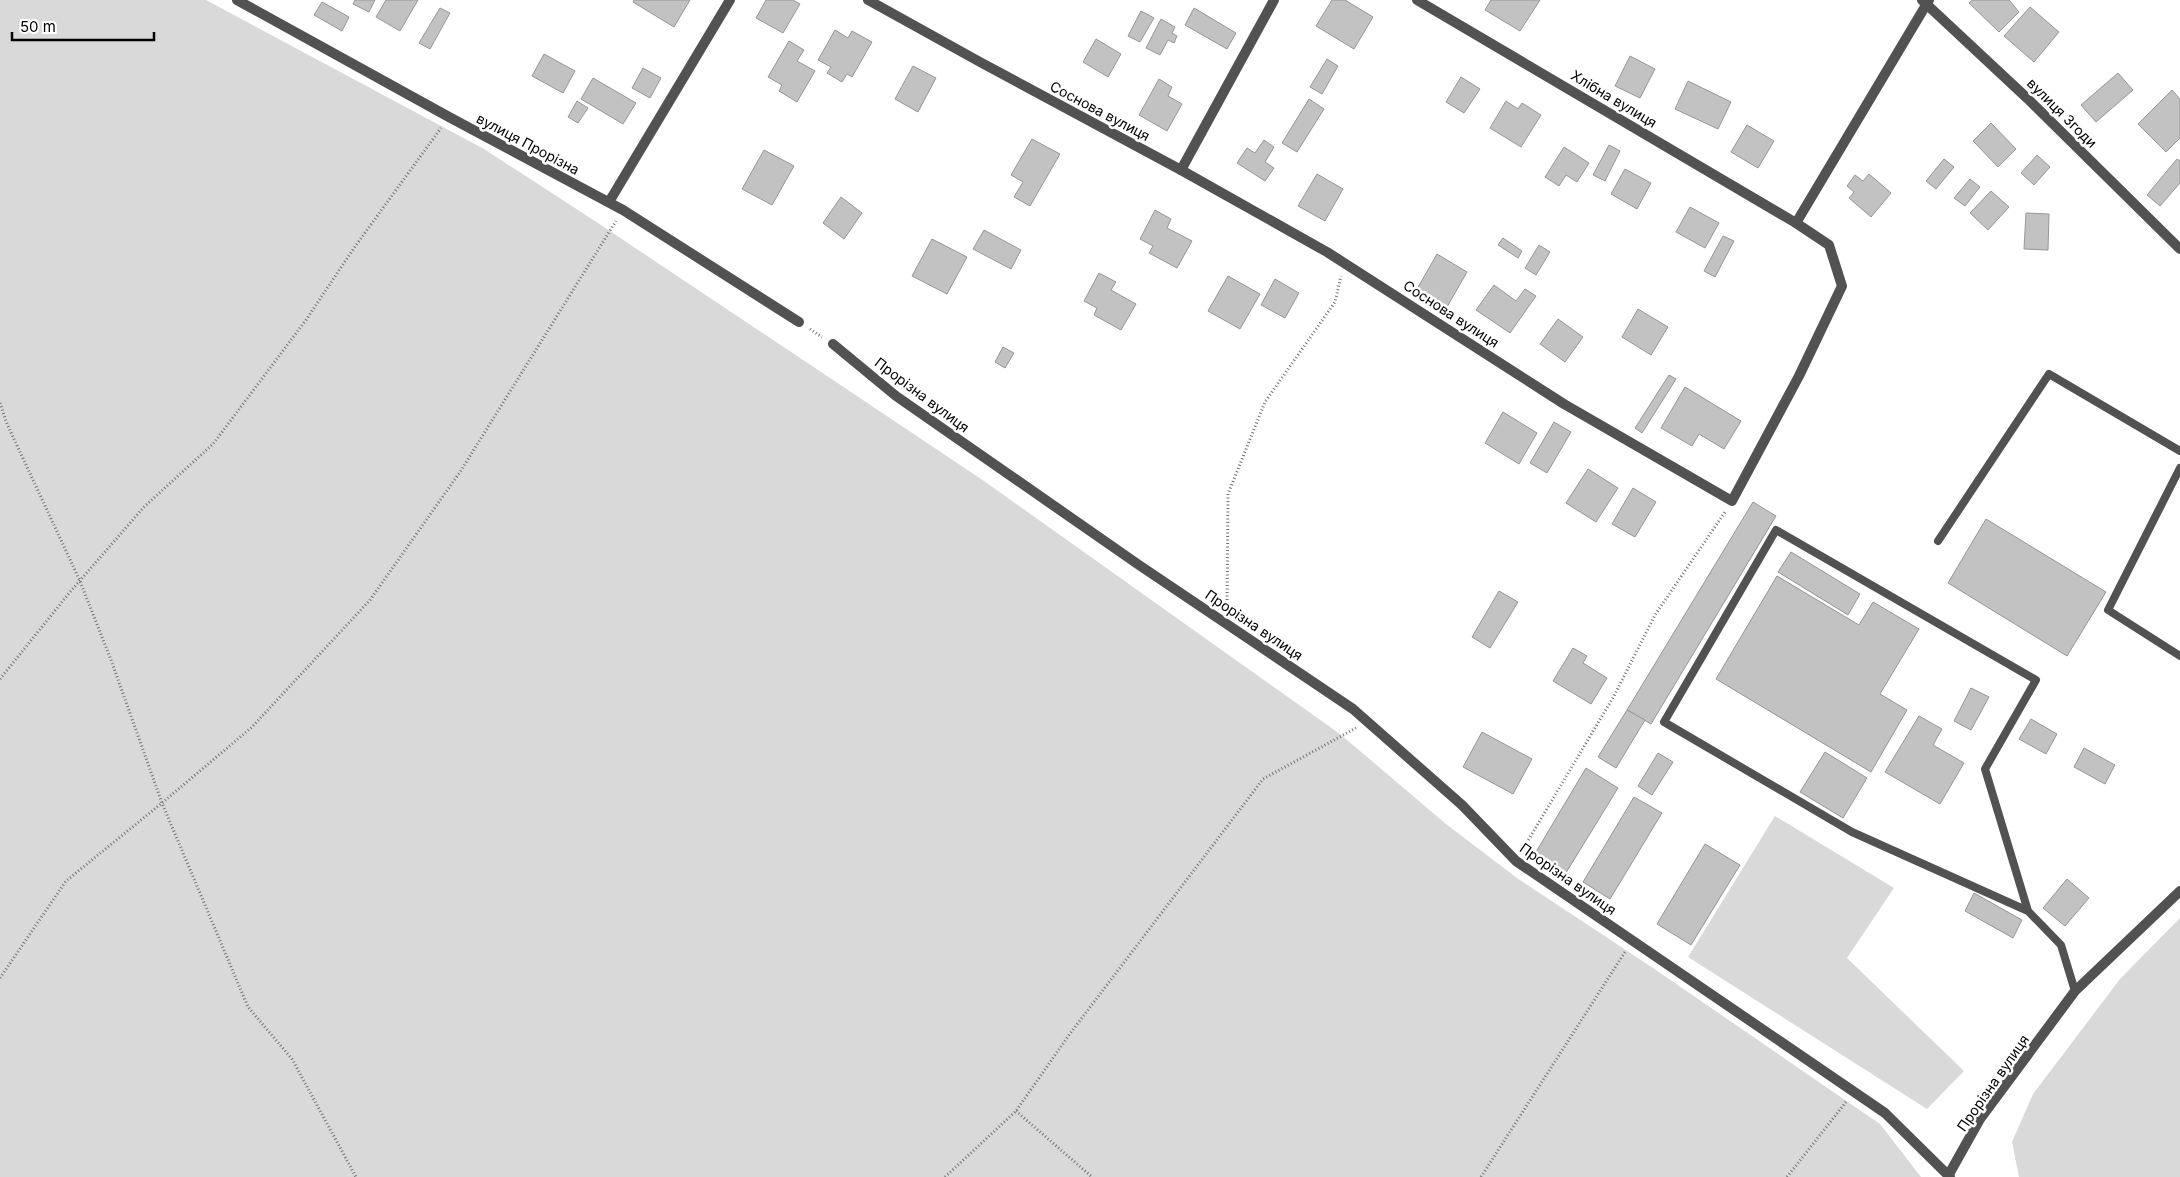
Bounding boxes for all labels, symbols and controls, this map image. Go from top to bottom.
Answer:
scale bar [12,10,155,42]
text: 50 m [20,17,56,36]
street label: Хлібна вулиця [1568,66,1660,131]
street label: вулиця Згоди [2024,74,2101,151]
street label: Соснова вулиця [1047,77,1153,144]
street label: вулиця Прорізна [474,109,583,178]
street label: Соснова вулиця [1400,276,1502,351]
street label: Прорізна вулиця [872,354,973,436]
street label: Прорізна вулиця [1202,586,1306,663]
street label: Прорізна вулиця [1517,839,1620,918]
street label: Прорізна вулиця [1953,1031,2032,1134]

